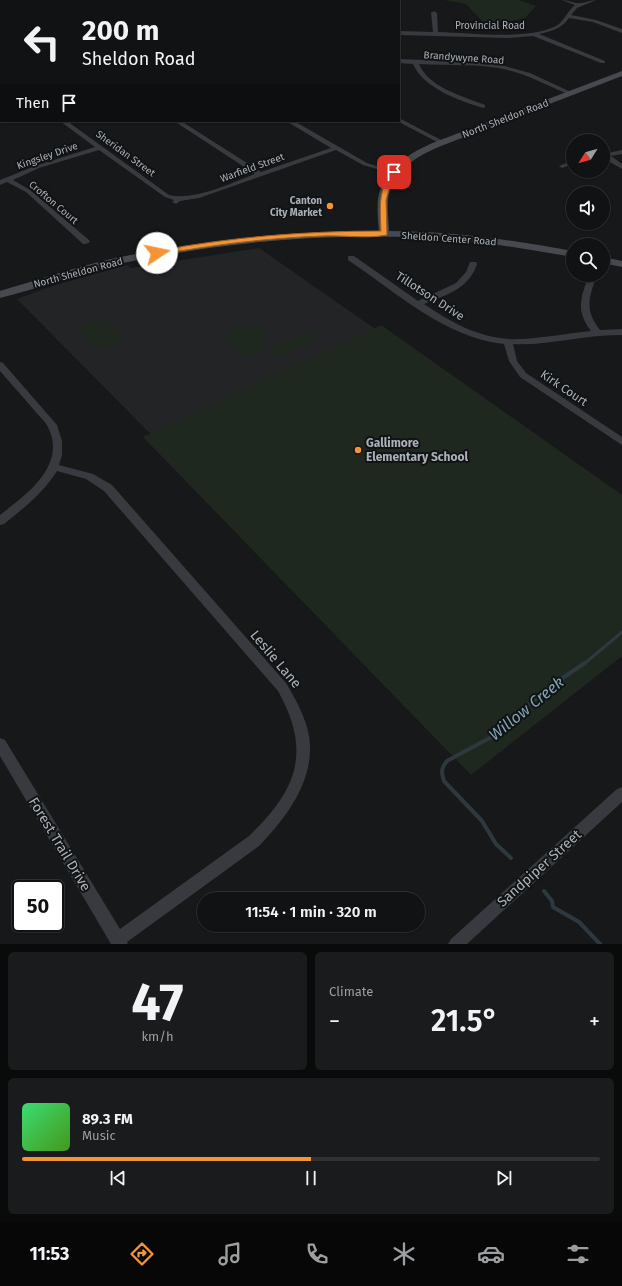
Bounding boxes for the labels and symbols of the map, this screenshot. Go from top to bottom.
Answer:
street label: Provincial Road [455,20,525,32]
street label: Brandywyne Road [423,49,505,67]
street label: North Sheldon Road [460,97,550,141]
street label: Sheridan Street [93,128,158,180]
north arrow [566,134,610,178]
street label: Kingsley Drive [15,140,79,172]
street label: Warfield Street [219,151,286,185]
pin [377,155,411,189]
street label: Crofton Court [26,179,81,227]
place label: Canton City Market [270,195,322,219]
marker: Canton City Market [325,201,335,211]
street label: Sheldon Center Road [401,230,497,248]
position arrow [136,232,178,274]
street label: North Sheldon Road [32,255,124,291]
street label: Tillotson Drive [393,269,467,323]
street label: Kirk Court [538,367,591,409]
place label: Gallimore Elementary School [366,436,469,464]
marker: Gallimore Elementary School [353,445,363,455]
street label: Leslie Lane [246,627,305,692]
water label: Willow Creek [485,672,568,744]
street label: Forest Trail Drive [25,794,94,894]
street label: Sandpiper Street [494,826,586,911]
speed limit sign: 50 [12,880,64,932]

